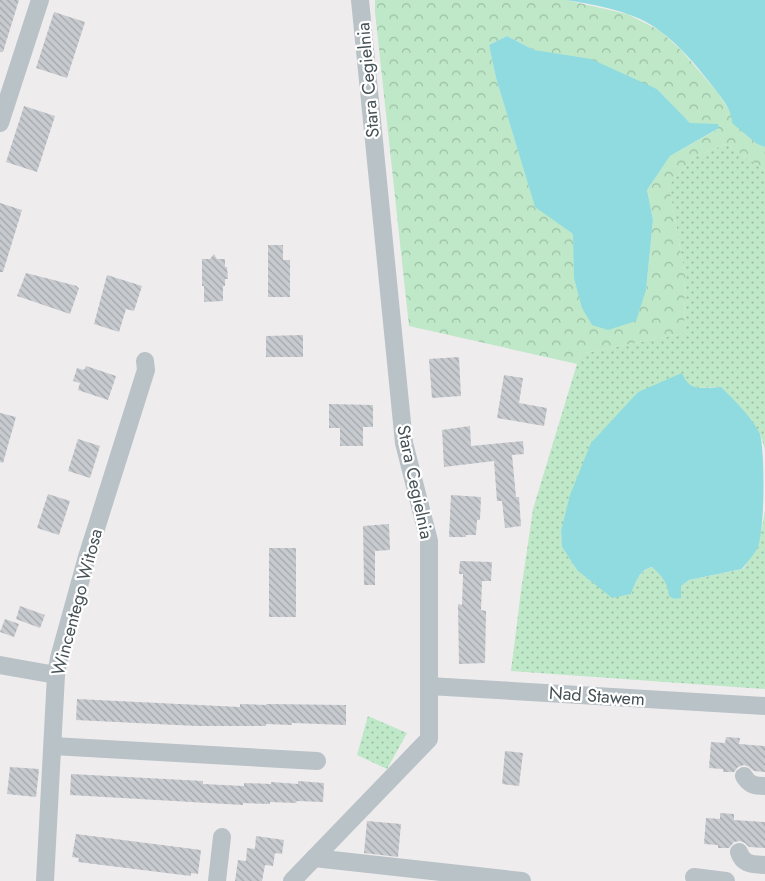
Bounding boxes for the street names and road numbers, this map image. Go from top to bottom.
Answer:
street label: Stara Cegielnia [350,21,386,139]
street label: Stara Cegielnia [390,423,440,541]
street label: Wincentego Witosa [45,526,109,678]
street label: Nad Stawem [548,680,646,712]

